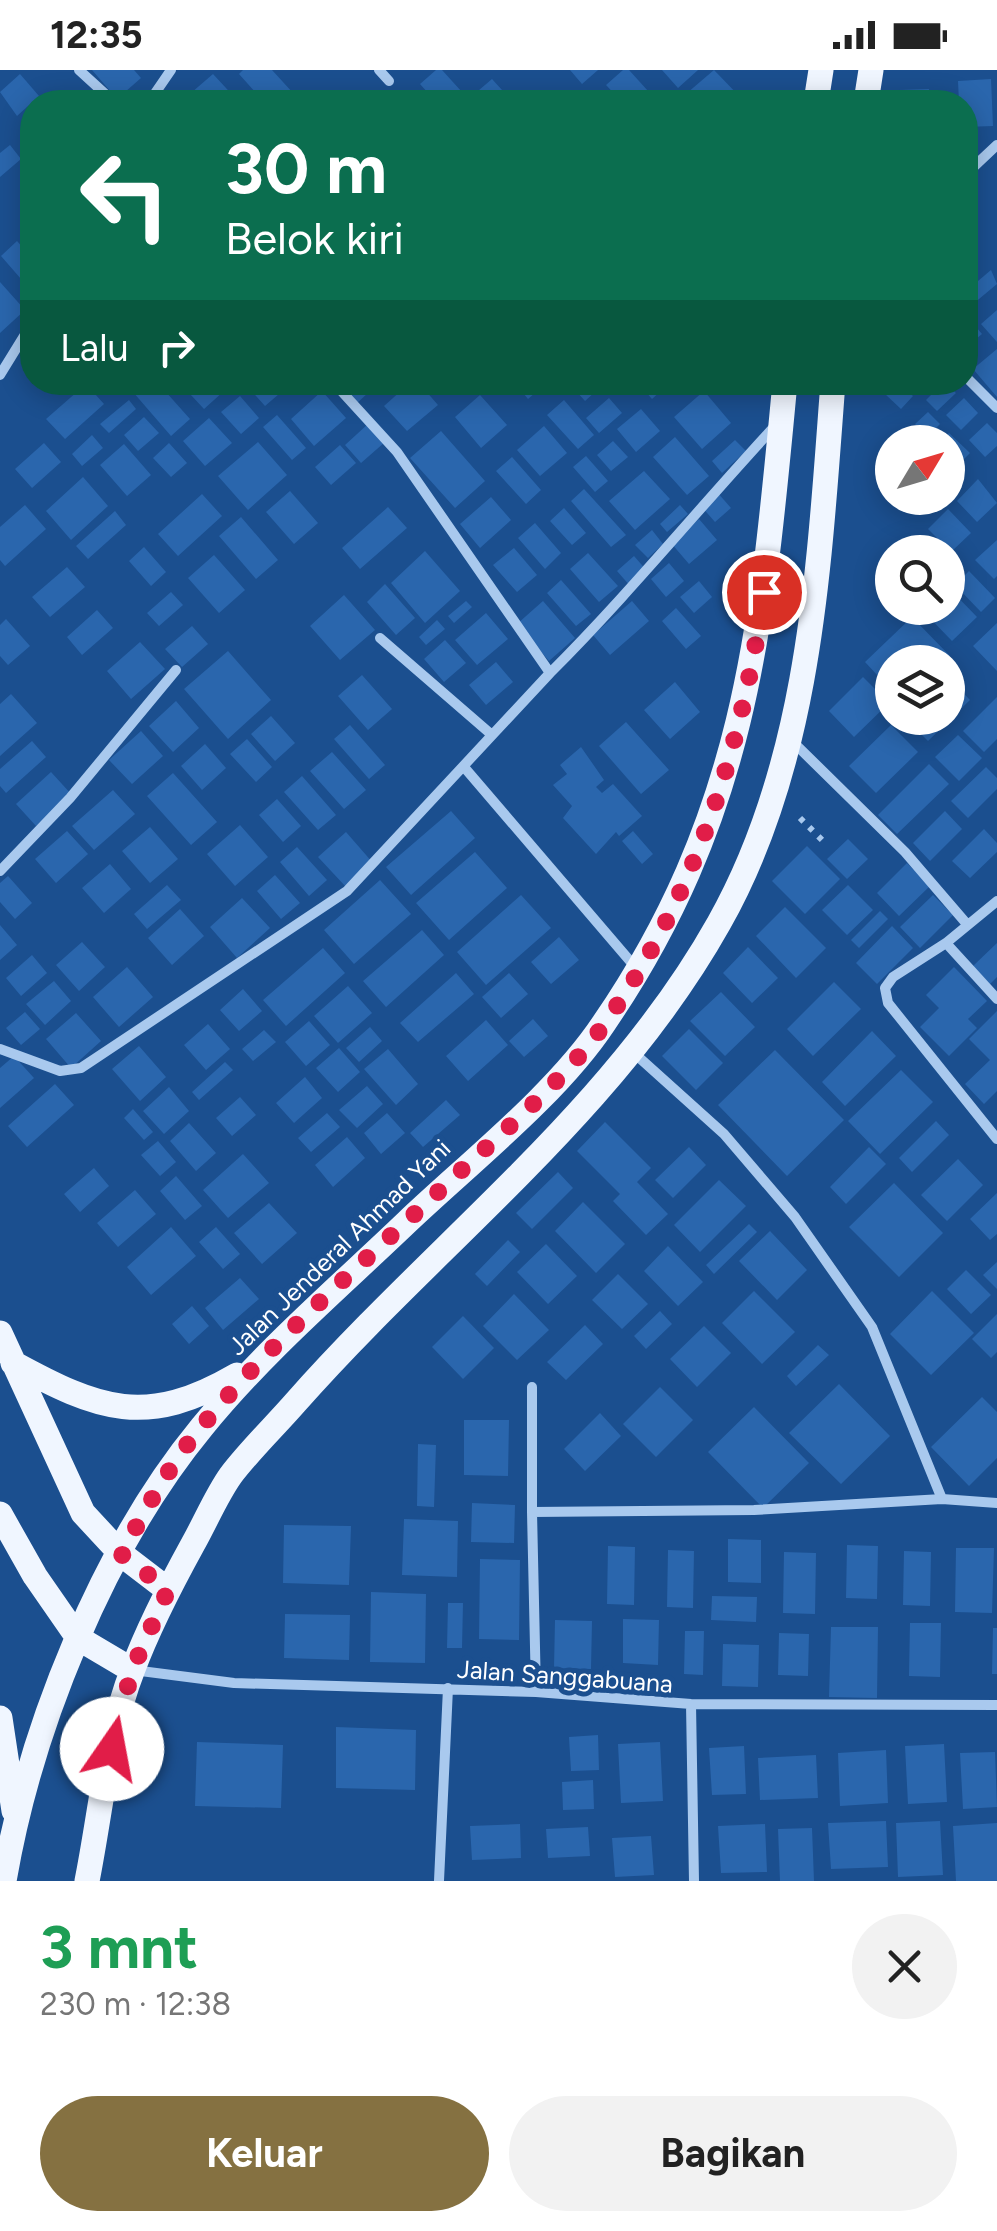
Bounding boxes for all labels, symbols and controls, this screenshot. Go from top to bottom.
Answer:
text: 12:35 [50,12,143,58]
text: 30 m [225,126,387,211]
icon: left [60,130,190,260]
text: Belok kiri [225,211,404,265]
icon: right [149,320,204,375]
text: Lalu [60,325,129,371]
north arrow [875,425,965,515]
map controls [875,425,965,735]
button: search [875,535,965,625]
pin [722,550,807,635]
icon: arrive [737,565,792,620]
button: layers [875,645,965,735]
street label: Jalan Jenderal Ahmad Yani [222,1133,456,1361]
street label: Jalan Sanggabuana [456,1653,674,1699]
position arrow [60,1697,164,1801]
text: 3 mnt [40,1911,198,1983]
button: close [852,1914,957,2019]
text: 230 m · 12:38 [40,1985,231,2023]
button: Keluar [40,2096,489,2211]
button: Bagikan [509,2096,957,2211]

